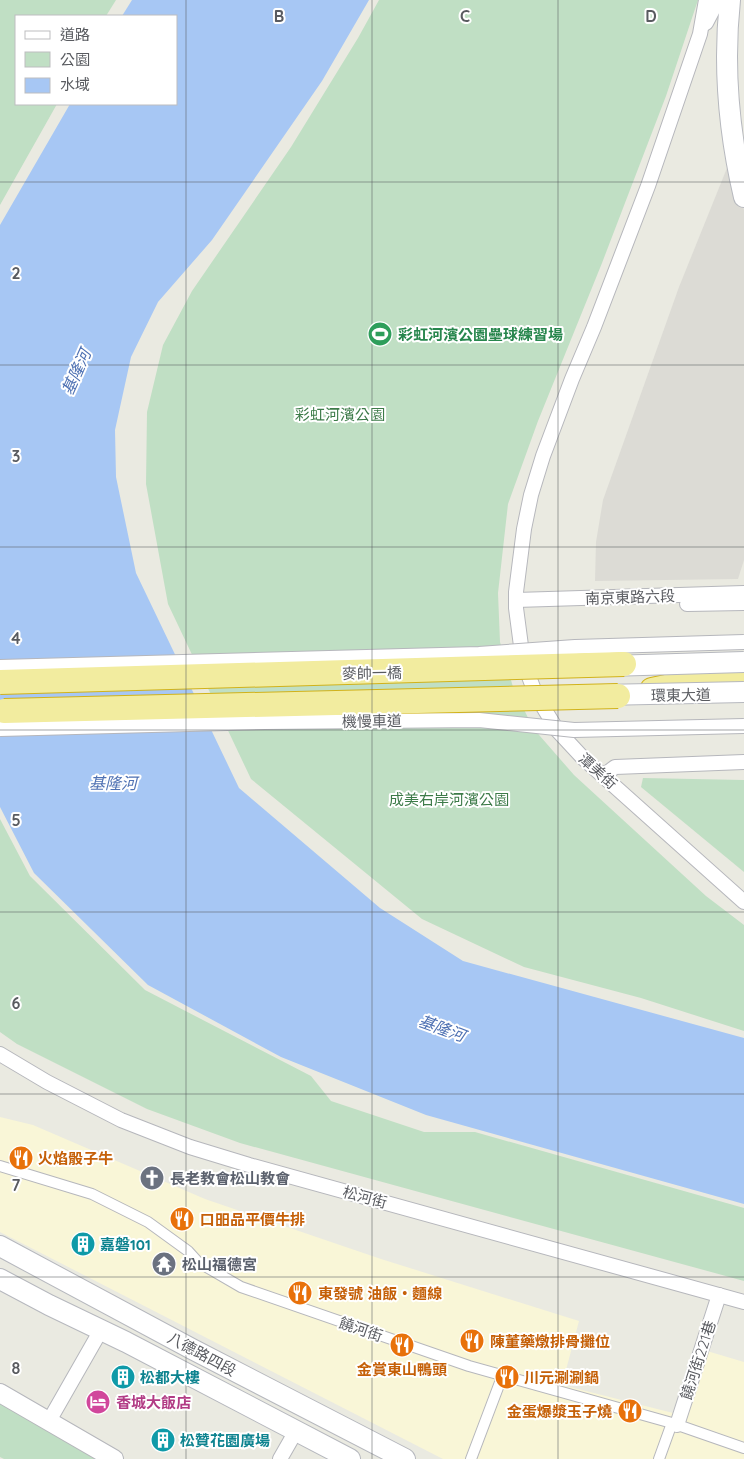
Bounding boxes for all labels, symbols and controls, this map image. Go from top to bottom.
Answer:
text: B [274,6,284,26]
text: C [460,6,470,26]
text: D [645,6,657,26]
legend [15,15,178,105]
text: 道路 [60,25,90,44]
text: 公園 [60,50,90,69]
text: 水域 [60,75,90,94]
text: 2 [11,263,21,283]
sports icon: 彩虹河濱公園壘球練習場 [367,321,393,347]
place label: 彩虹河濱公園壘球練習場 [398,325,563,344]
water label: 基隆河 [57,343,96,398]
park label: 彩虹河濱公園 [295,405,385,424]
text: 3 [12,446,20,466]
street label: 南京東路六段 [585,586,675,608]
text: 4 [11,628,21,648]
street label: 麥帥一橋 [342,663,402,683]
street label: 環東大道 [651,685,711,705]
street label: 機慢車道 [342,711,402,731]
street label: 潭美街 [575,749,621,793]
water label: 基隆河 [89,773,140,793]
park label: 成美右岸河濱公園 [389,790,509,809]
text: 5 [11,810,21,830]
text: 6 [12,993,21,1013]
water label: 基隆河 [416,1010,471,1047]
restaurant icon: 火焰骰子牛 [8,1145,34,1171]
place label: 火焰骰子牛 [38,1149,113,1168]
church icon: 長老教會松山教會 [139,1165,165,1191]
place label: 長老教會松山教會 [170,1169,290,1188]
text: 7 [12,1175,21,1195]
street label: 松河街 [341,1182,389,1212]
restaurant icon: 口昍品平價牛排 [169,1206,195,1232]
place label: 口昍品平價牛排 [200,1210,305,1229]
building icon: 嘉磐101 [70,1231,96,1257]
place label: 嘉磐101 [100,1235,151,1254]
temple icon: 松山福德宮 [151,1251,177,1277]
place label: 松山福德宮 [182,1255,257,1274]
restaurant icon: 東發號 油飯・麵線 [287,1280,313,1306]
place label: 東發號 油飯・麵線 [318,1284,442,1303]
street label: 饒河街 [337,1313,385,1345]
street label: 饒河街221巷 [676,1318,720,1402]
street label: 八德路四段 [164,1328,240,1380]
restaurant icon: 陳董藥燉排骨攤位 [459,1328,485,1354]
restaurant icon: 金賞東山鴨頭 [389,1332,415,1358]
place label: 陳董藥燉排骨攤位 [490,1332,610,1351]
text: 8 [12,1358,21,1378]
place label: 金賞東山鴨頭 [357,1360,447,1379]
building icon: 松都大樓 [110,1364,136,1390]
restaurant icon: 川元涮涮鍋 [494,1364,520,1390]
place label: 松都大樓 [140,1368,200,1387]
place label: 川元涮涮鍋 [524,1368,599,1387]
hotel icon: 香城大飯店 [85,1389,111,1415]
place label: 香城大飯店 [116,1393,191,1412]
restaurant icon: 金蛋爆漿玉子燒 [617,1398,643,1424]
place label: 金蛋爆漿玉子燒 [507,1402,612,1421]
building icon: 松贊花園廣場 [150,1427,176,1453]
place label: 松贊花園廣場 [180,1431,270,1450]

